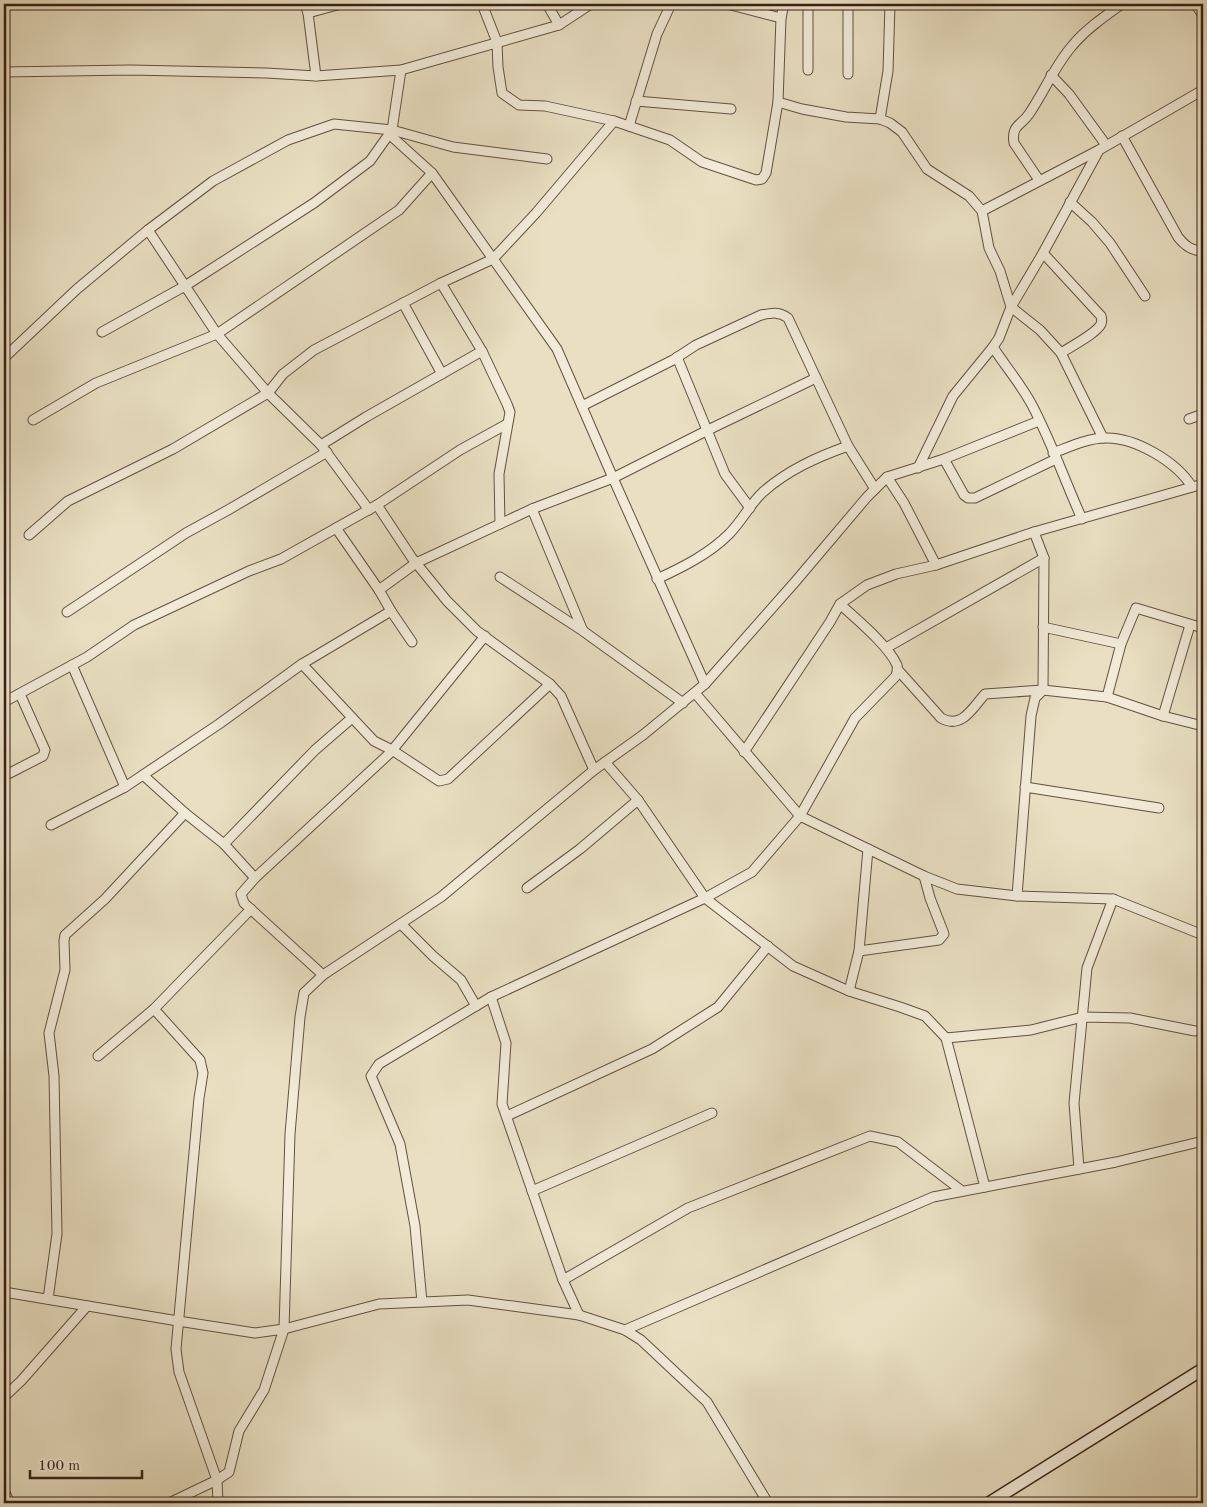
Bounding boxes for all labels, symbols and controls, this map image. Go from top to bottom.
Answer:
scale bar [30,1447,142,1479]
text: 100 m [38,1459,80,1474]

